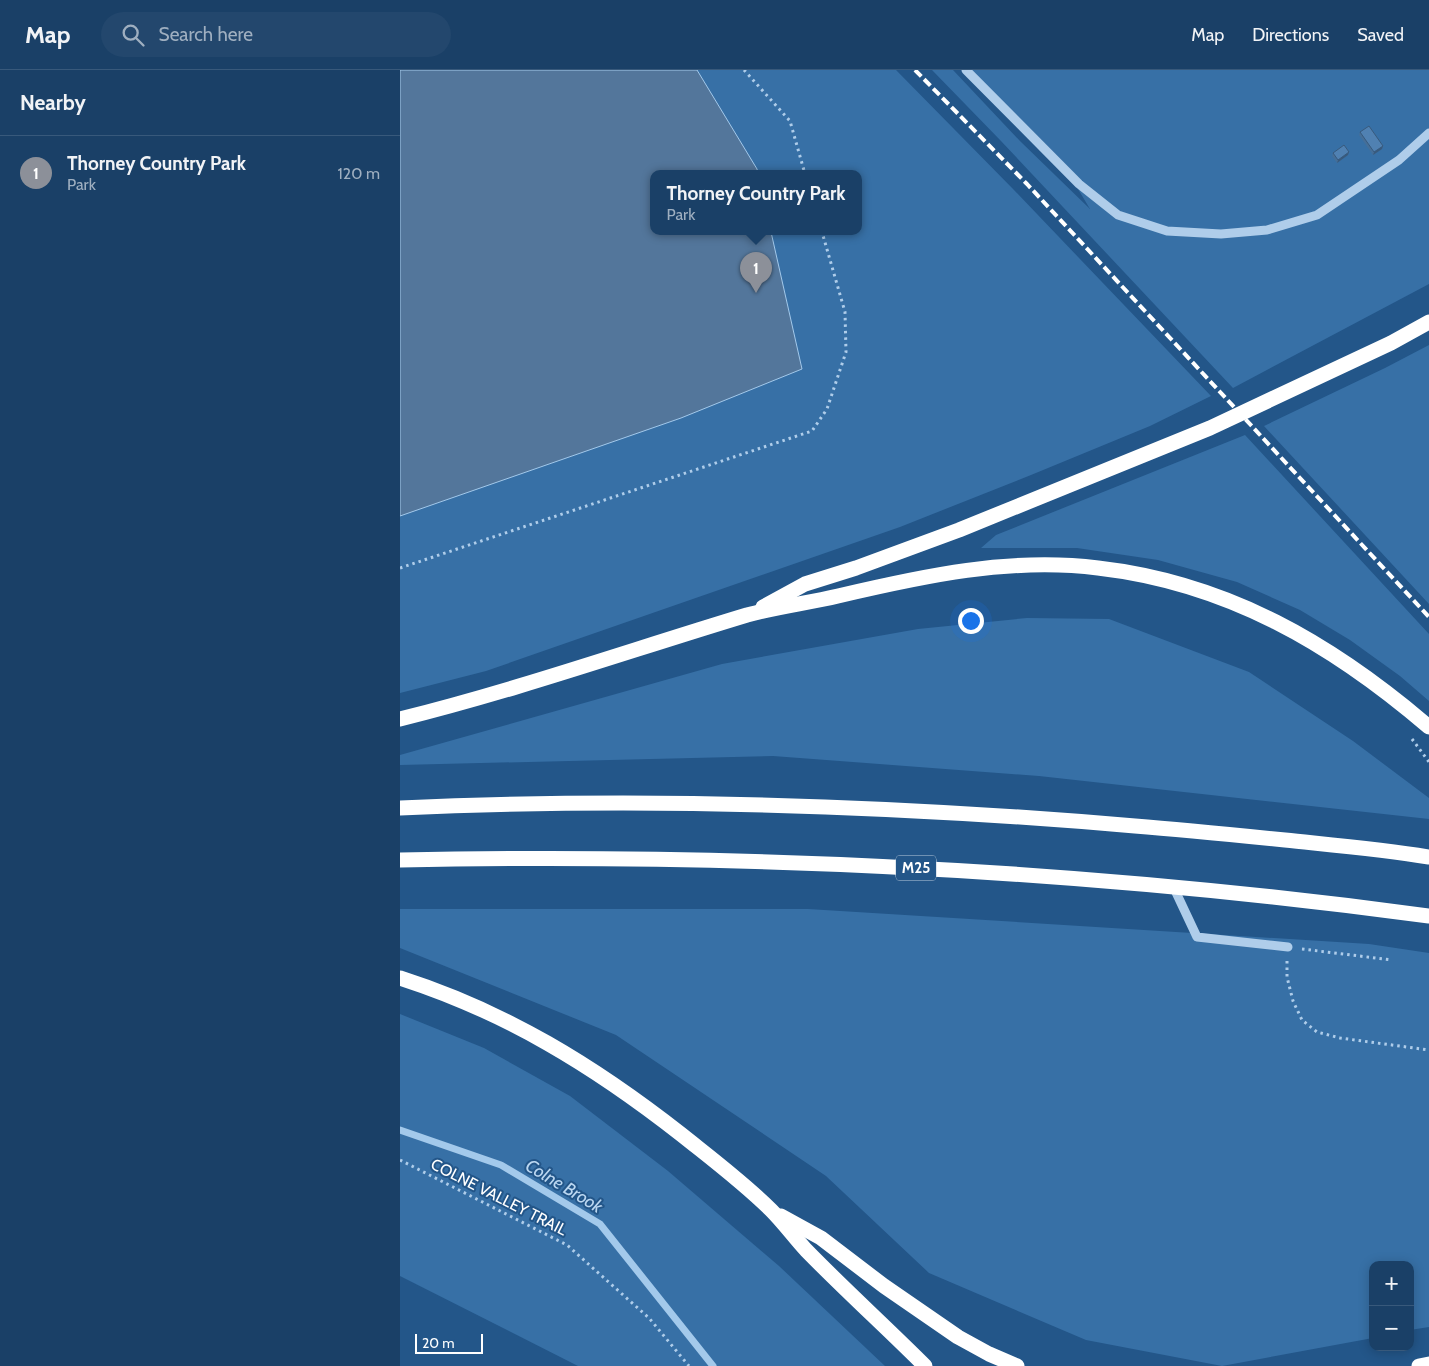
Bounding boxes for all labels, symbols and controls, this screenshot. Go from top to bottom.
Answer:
search box [101,12,451,57]
text: Map [25,20,71,49]
icon: search [119,21,147,49]
text: Search here [159,23,253,46]
text: Map [1191,24,1224,46]
text: Directions [1252,24,1329,46]
text: Saved [1357,24,1404,46]
text: Nearby [20,90,86,115]
text: Thorney Country Park [67,152,246,175]
text: 1 [33,164,39,183]
text: 120 m [338,164,380,183]
popup [650,170,862,235]
text: Park [67,175,96,194]
text: Thorney Country Park [667,182,846,205]
text: Park [667,205,695,224]
pin: 1 [740,252,772,293]
your location [958,608,984,634]
road number: M25 [896,856,936,880]
street label: COLNE VALLEY TRAIL [428,1154,570,1240]
water label: Colne Brook [521,1154,608,1218]
map controls [1369,1261,1414,1351]
button: + [1369,1261,1414,1306]
button: − [1369,1306,1414,1351]
scale bar [415,1331,482,1354]
text: 20 m [422,1334,455,1352]

